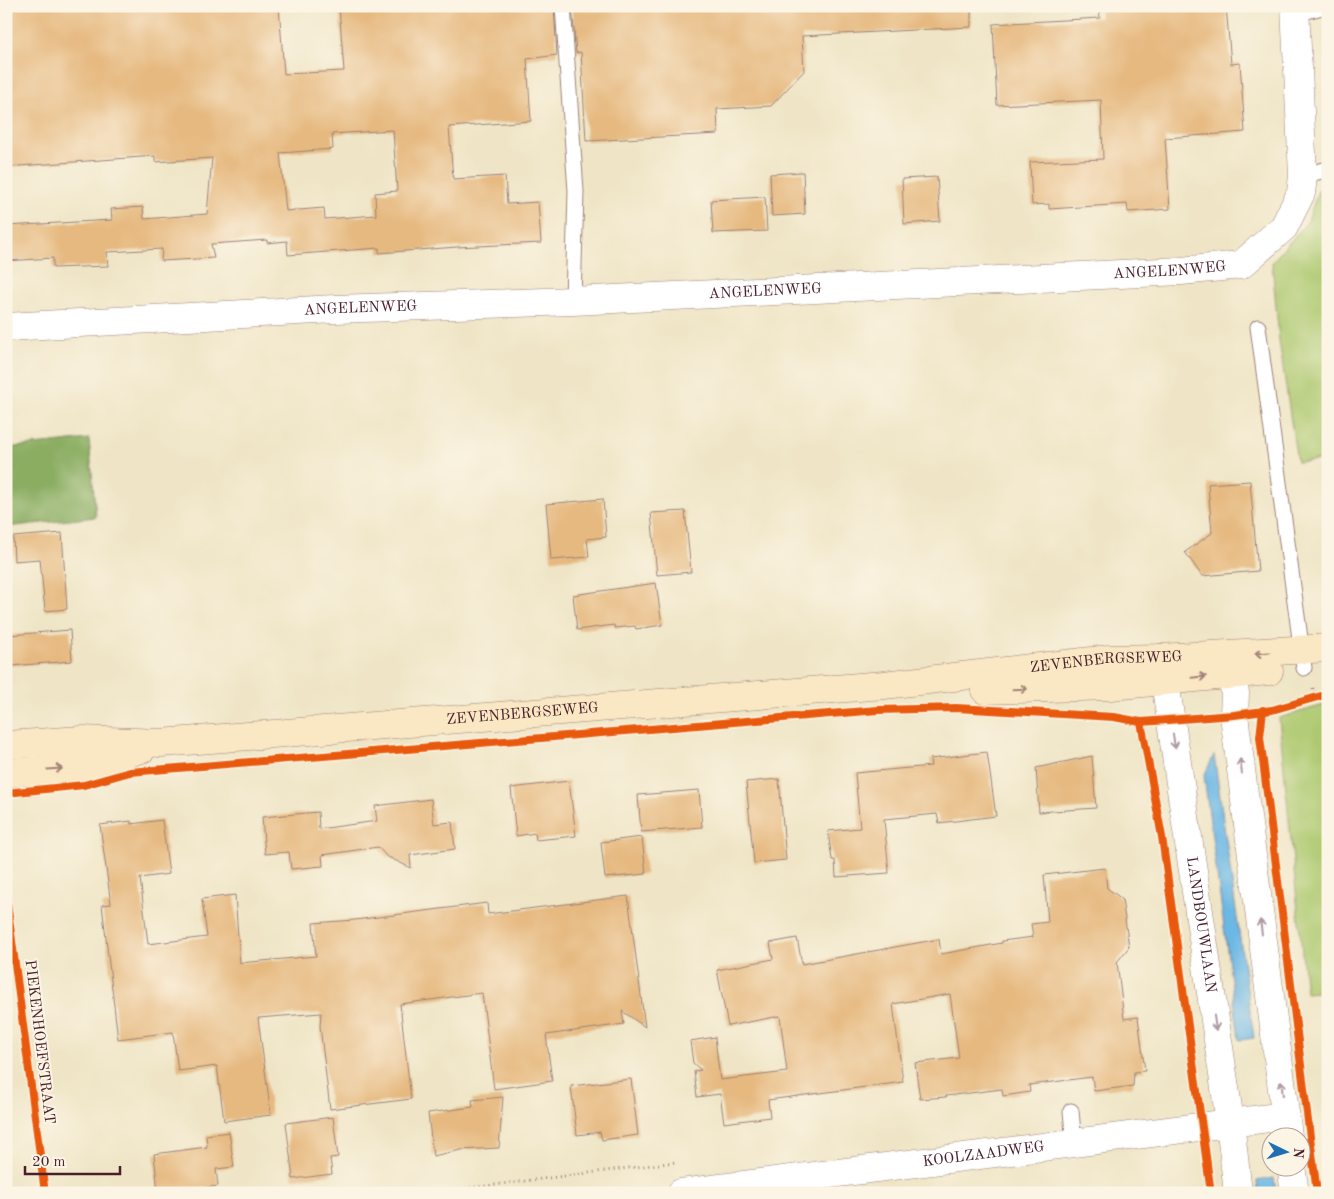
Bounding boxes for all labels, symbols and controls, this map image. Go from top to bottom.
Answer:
street label: ANGELENWEG [1113,259,1227,282]
street label: ANGELENWEG [708,281,822,302]
street label: ANGELENWEG [303,299,418,318]
one-way arrow [1254,648,1270,657]
street label: ZEVENBERGSEWEG [1029,649,1183,676]
one-way arrow [1191,672,1207,682]
one-way arrow [1012,684,1028,693]
street label: ZEVENBERGSEWEG [446,700,600,728]
one-way arrow [1169,732,1179,748]
one-way arrow [1236,758,1246,774]
one-way arrow [47,765,63,774]
street label: LANDBOUWLAAN [1183,856,1218,994]
one-way arrow [1256,919,1266,935]
street label: PIEKENHOEFSTRAAT [21,959,57,1125]
one-way arrow [1210,1014,1220,1030]
one-way arrow [1276,1080,1286,1096]
north arrow [1262,1126,1312,1176]
street label: KOOLZAADWEG [922,1139,1046,1170]
scale bar [25,1144,120,1176]
text: N [1290,1147,1305,1159]
text: 20 m [32,1155,66,1170]

